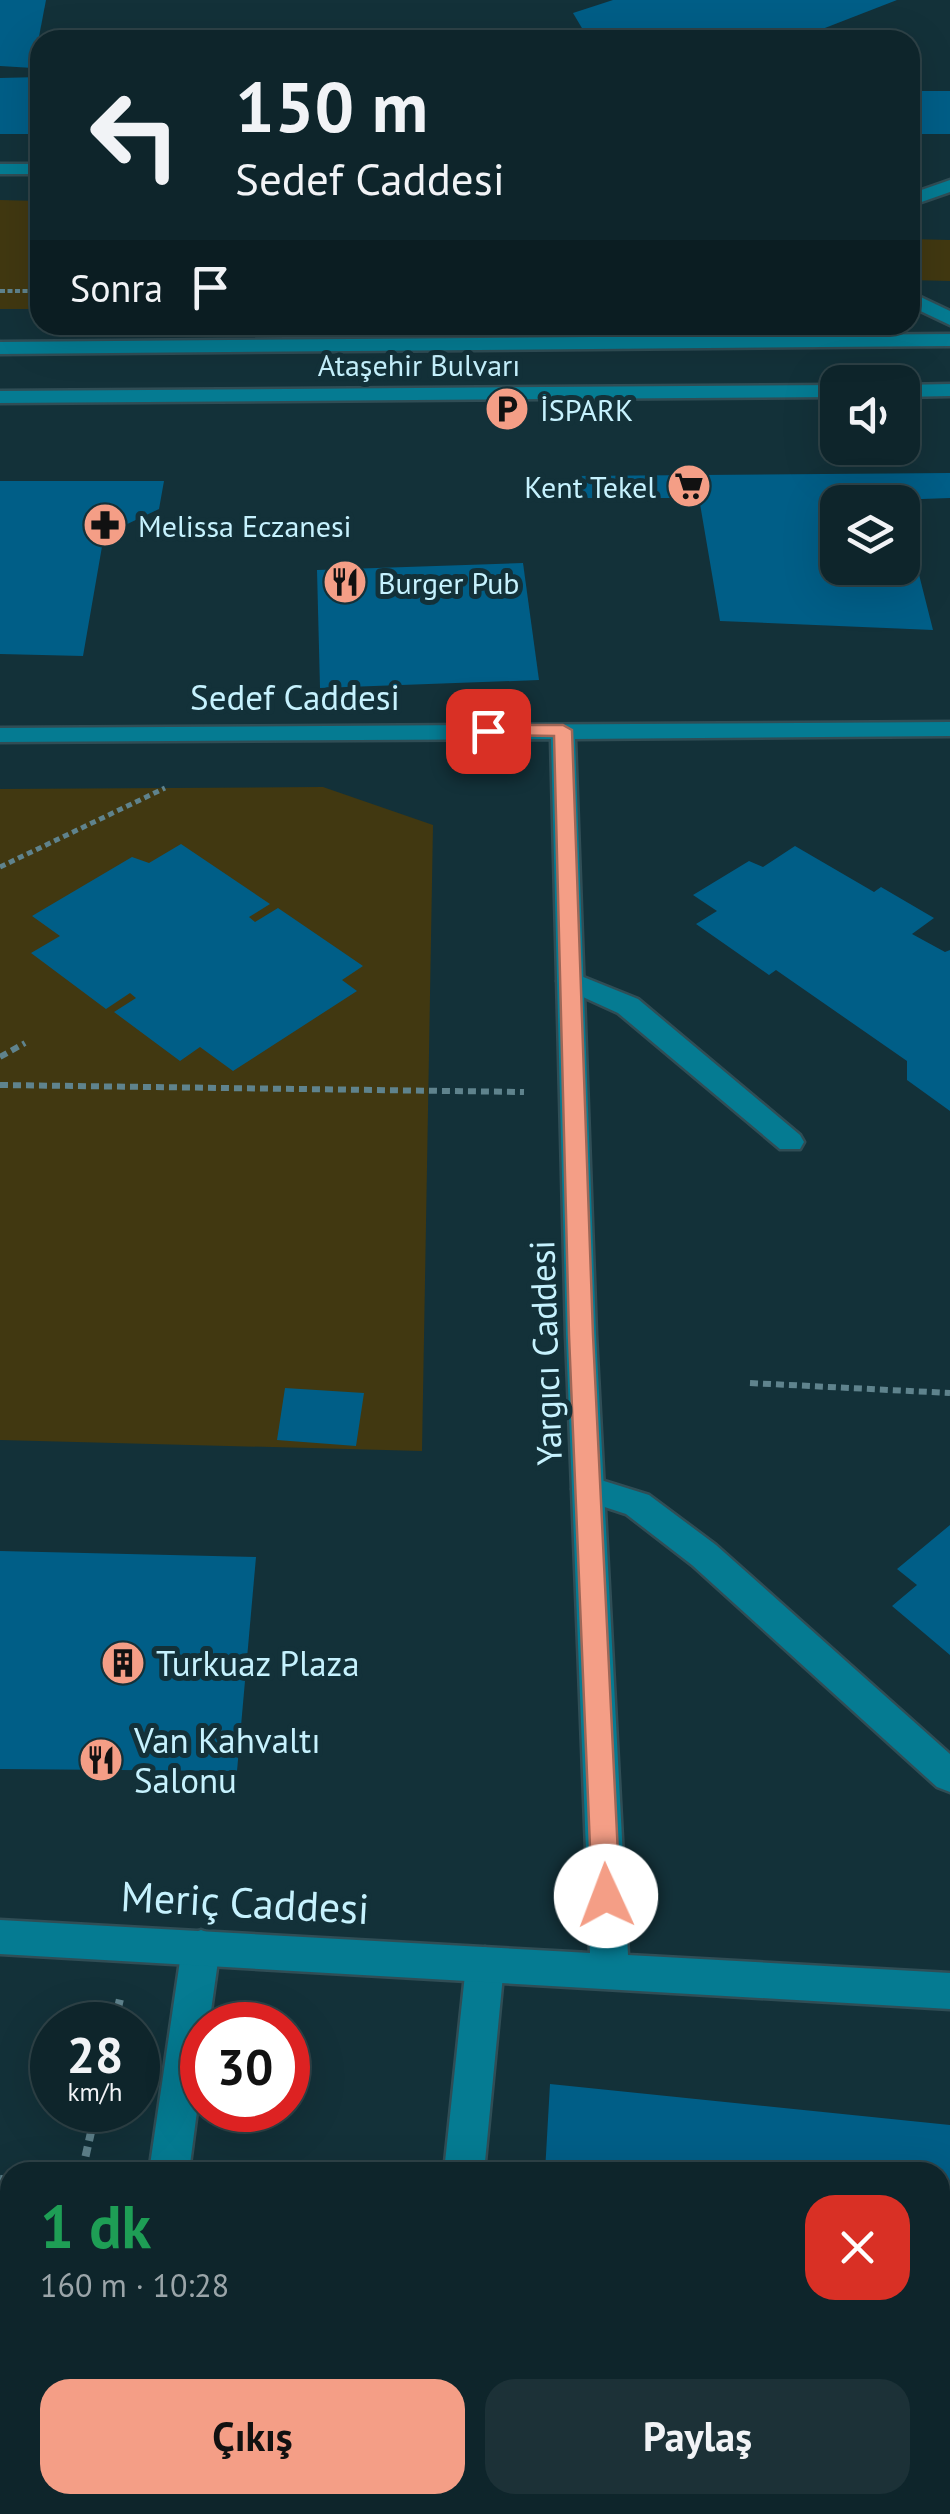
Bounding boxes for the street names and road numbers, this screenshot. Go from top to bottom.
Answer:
street label: Ataşehir Bulvarı [318,345,520,384]
street label: Sedef Caddesi [190,674,400,720]
street label: Yargıcı Caddesi [518,1240,572,1466]
street label: Meriç Caddesi [119,1868,371,1936]

